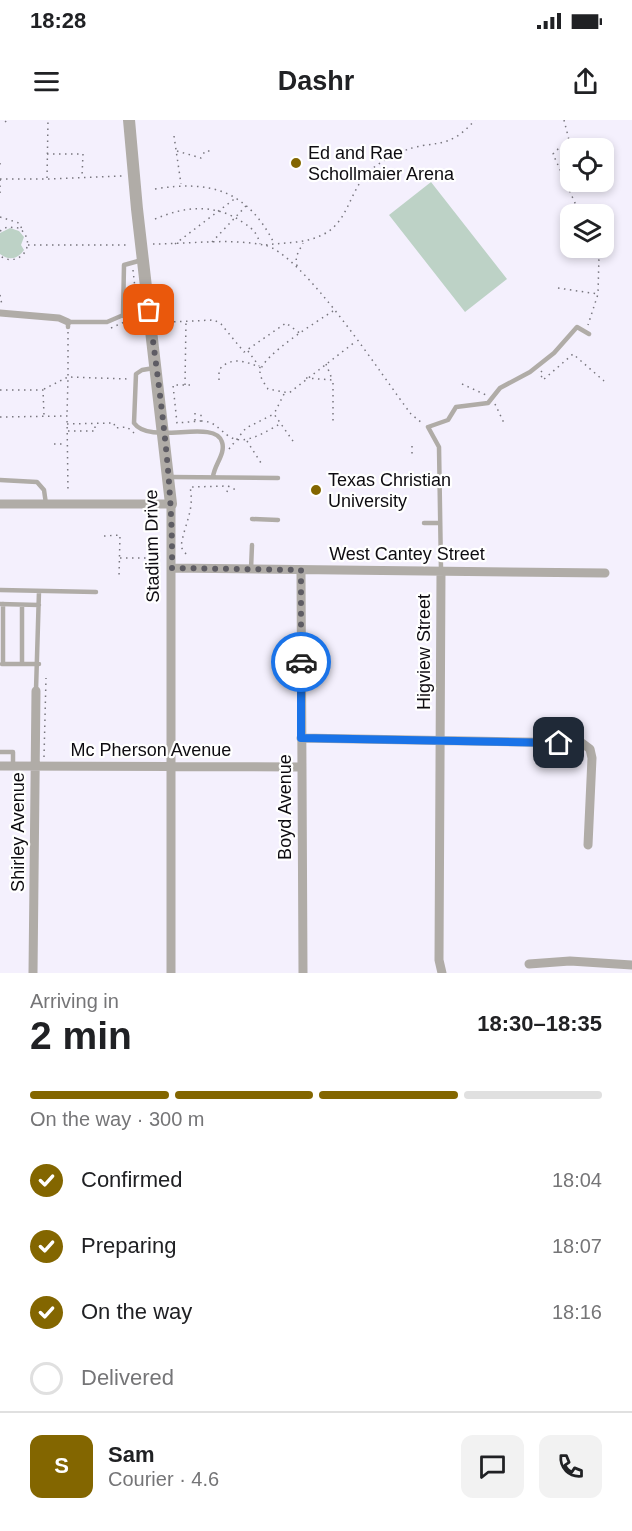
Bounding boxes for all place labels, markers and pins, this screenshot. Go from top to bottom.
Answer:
place label: Ed and Rae Schollmaier Arena [308,143,455,184]
marker: Ed and Rae Schollmaier Arena [289,156,303,170]
pin [123,284,174,335]
place label: Texas Christian University [328,470,451,511]
marker: Texas Christian University [309,483,323,497]
pin [533,717,584,768]

